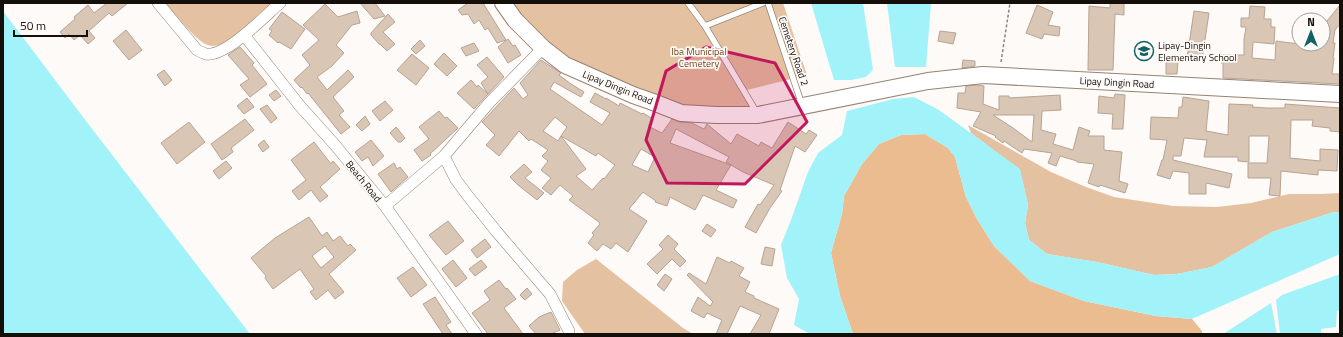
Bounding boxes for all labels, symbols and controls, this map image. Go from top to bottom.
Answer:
scale bar [14,12,87,38]
north arrow [1291,12,1331,52]
text: N [1307,14,1315,30]
street label: Cemetery Road 2 [775,15,812,88]
text: 50 m [20,16,46,35]
place label: Lipay-Dingin Elementary School [1158,38,1237,65]
school or university icon: Lipay-Dingin Elementary School [1133,40,1155,62]
park label: Iba Municipal Cemetery [671,44,727,71]
street label: Lipay Dingin Road [580,66,655,108]
street label: Lipay Dingin Road [1079,73,1155,92]
street label: Beach Road [342,157,385,205]

